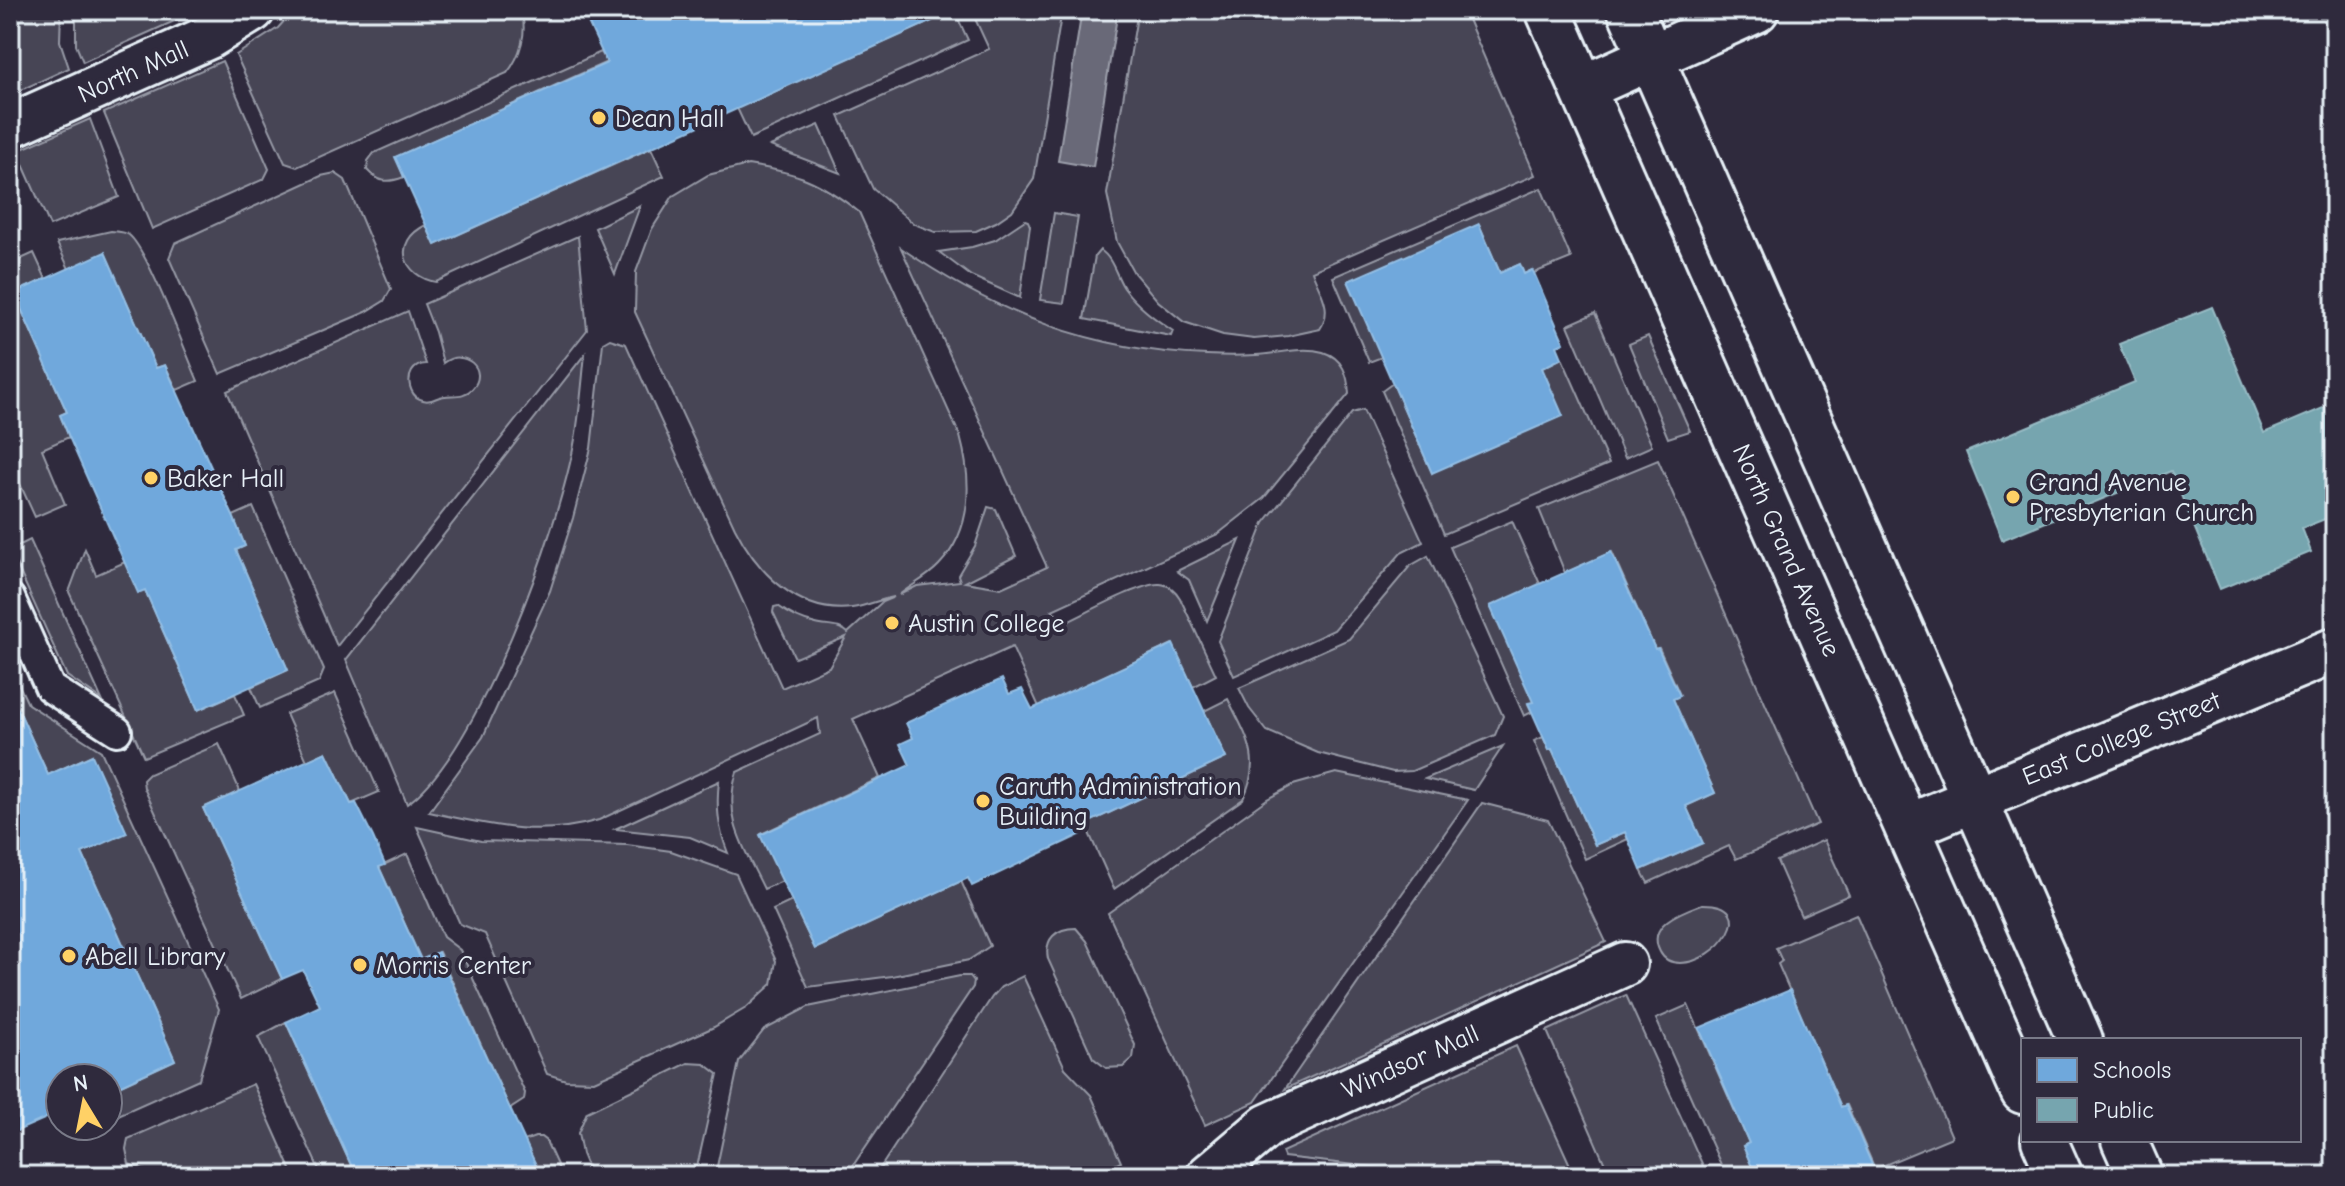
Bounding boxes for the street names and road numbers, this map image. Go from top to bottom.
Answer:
street label: North Mall [73,34,193,110]
street label: North Grand Avenue [1726,440,1846,661]
street label: East College Street [2018,685,2226,792]
street label: Windsor Mall [1337,1018,1484,1105]

